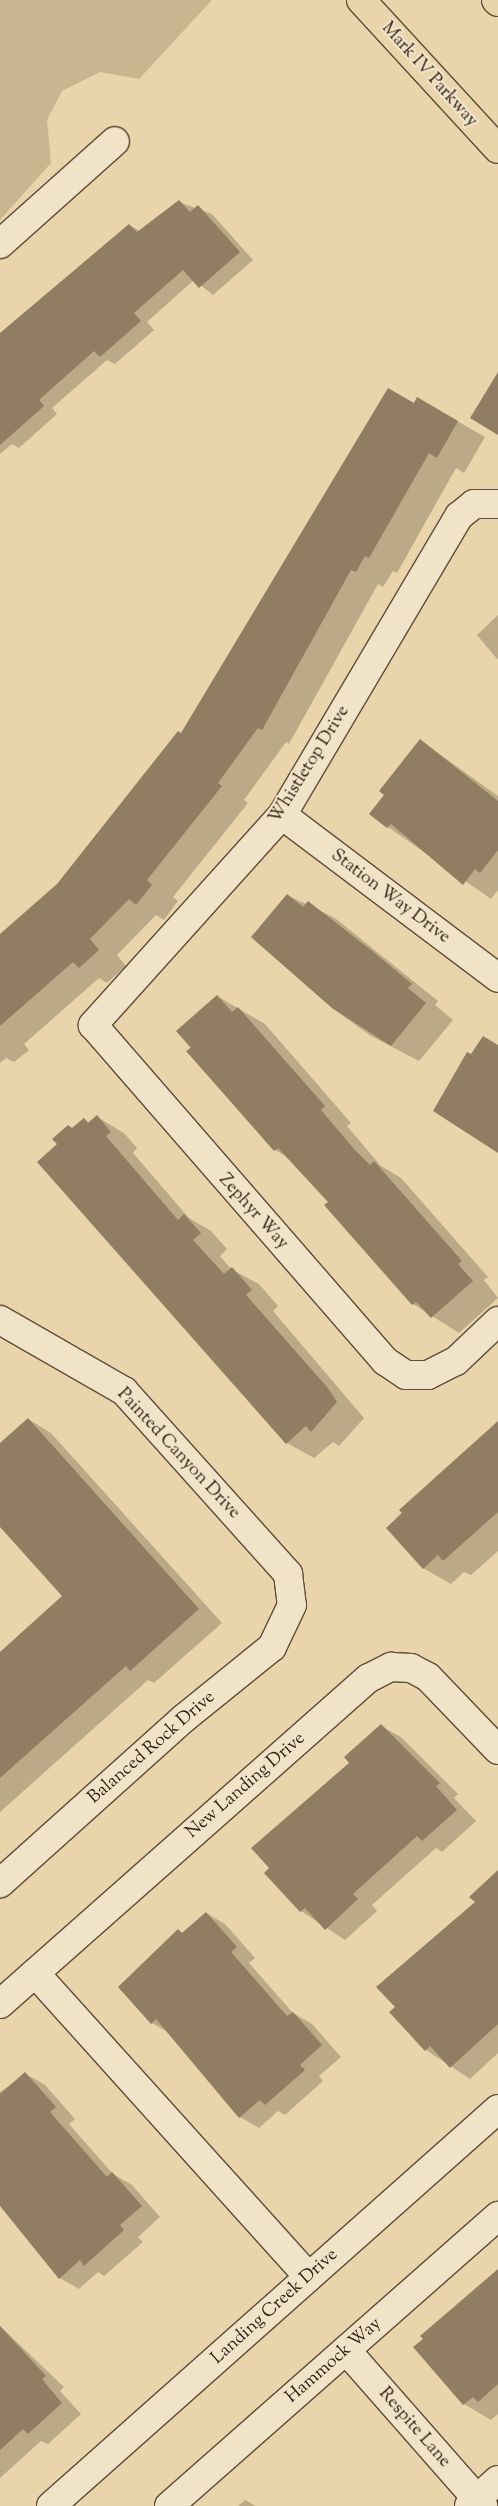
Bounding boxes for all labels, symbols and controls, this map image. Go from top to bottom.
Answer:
street label: Mark IV Parkway [376,18,482,132]
street label: Whistletop Drive [265,702,355,828]
street label: Station Way Drive [326,845,454,949]
street label: Zephyr Way [213,1170,293,1254]
street label: Painted Canyon Drive [112,1384,244,1524]
street label: Balanced Rock Drive [84,1687,220,1809]
street label: New Landing Drive [182,1728,310,1844]
street label: Landing Creek Drive [207,2245,343,2369]
street label: Hammock Way [282,2314,386,2408]
street label: Respite Lane [373,2383,455,2473]

